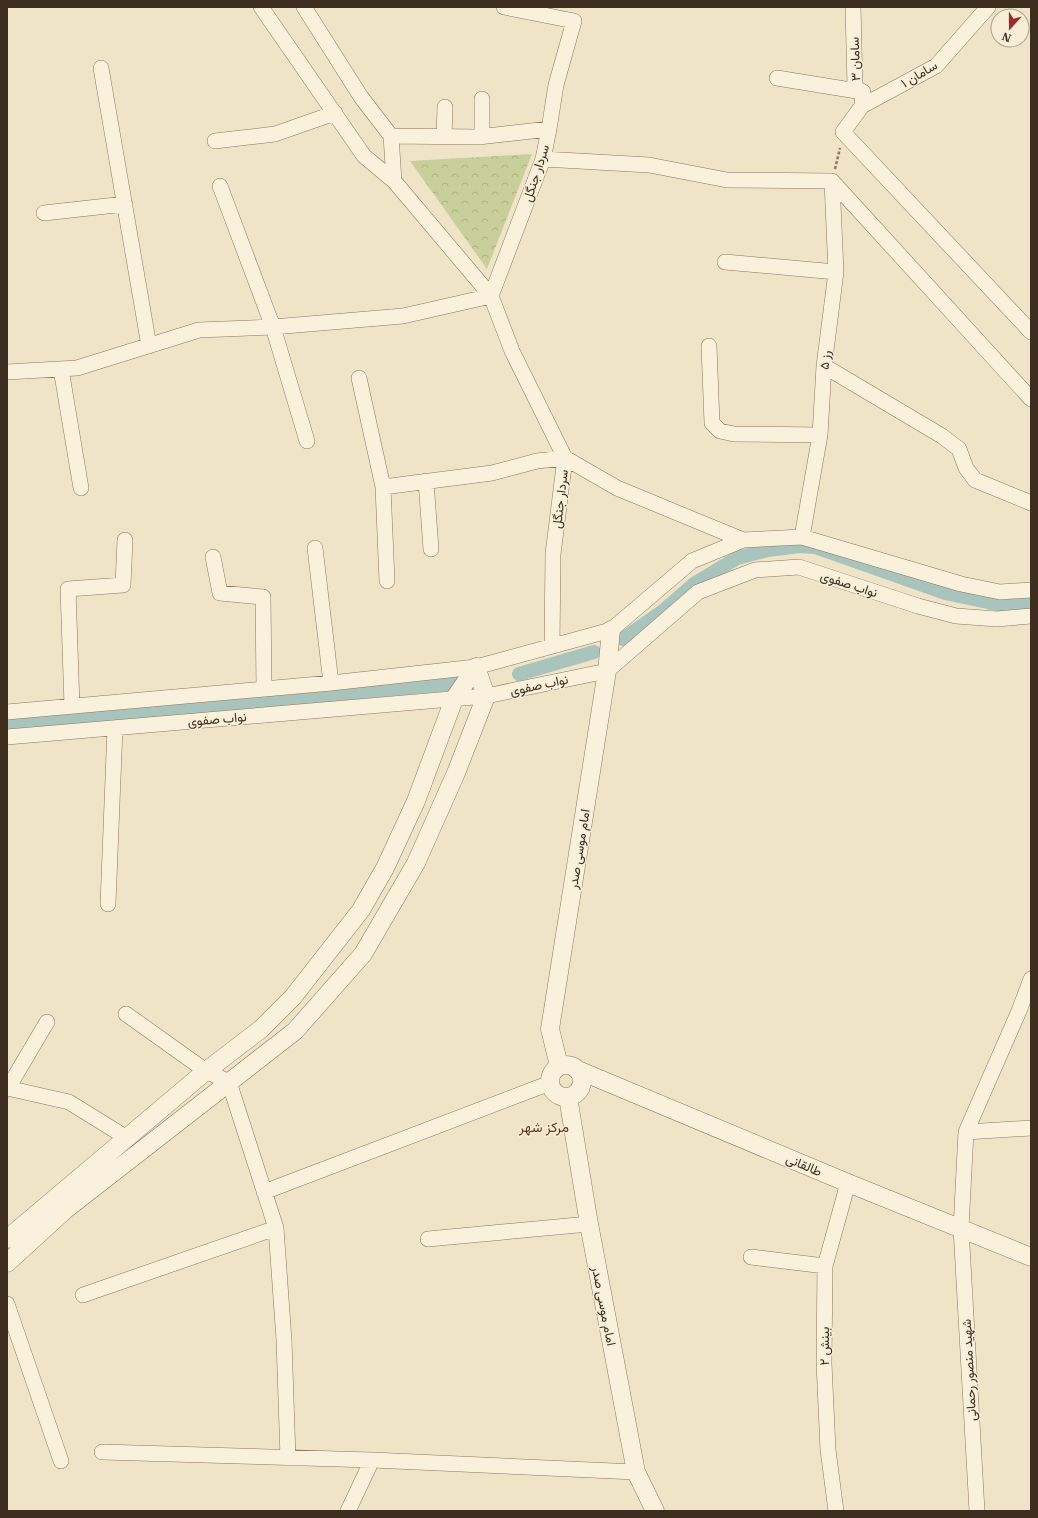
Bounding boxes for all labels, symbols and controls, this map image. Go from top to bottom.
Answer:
north arrow [990,8,1030,48]
text: N [1000,29,1013,45]
street label: سامان ۳ [846,37,864,81]
street label: سامان ۱ [898,57,940,91]
street label: سردار جنگل [519,142,553,204]
street label: رز ۵ [816,349,834,371]
street label: سردار جنگل [548,468,572,530]
street label: نواب صفوی [818,567,880,601]
street label: نواب صفوی [508,670,570,699]
street label: نواب صفوی [187,708,248,730]
street label: امام موسی صدر [564,808,594,891]
district label: مرکز شهر [518,1118,569,1136]
street label: طالقانی [783,1150,825,1180]
street label: امام موسی صدر [588,1264,620,1347]
street label: شهید منصور رحمانی [958,1319,980,1421]
street label: بینش ۲ [816,1326,833,1365]

